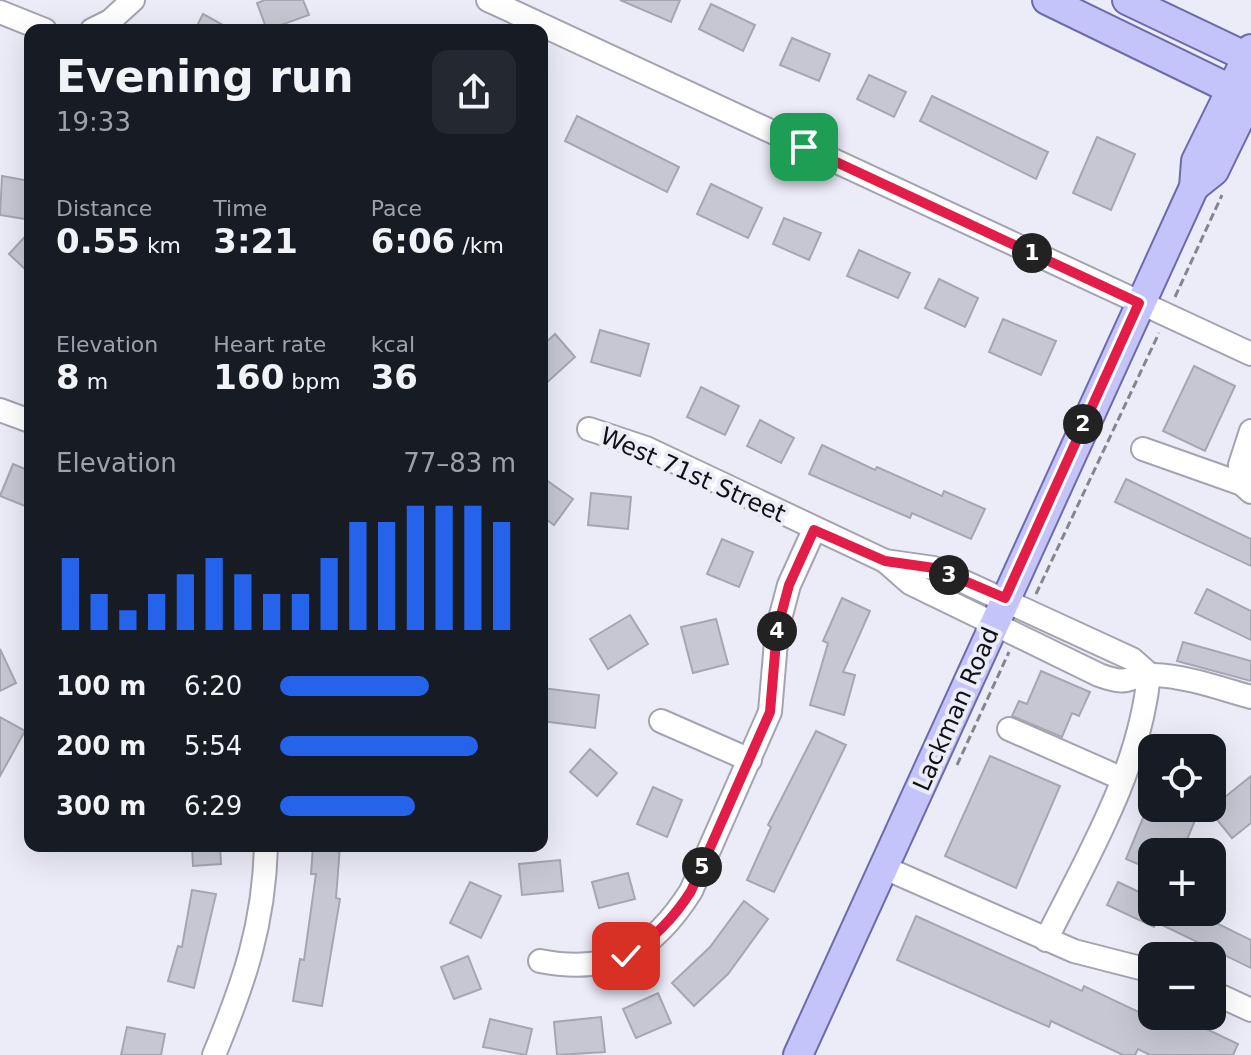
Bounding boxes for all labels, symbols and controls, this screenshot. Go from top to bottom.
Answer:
button: share [432,50,516,134]
text: Evening run [56,51,353,102]
text: 19:33 [56,107,131,137]
pin [770,113,838,181]
icon: arrive [782,125,826,169]
text: Distance [56,196,152,221]
text: Time [213,196,267,221]
text: Pace [371,196,422,221]
text: 0.55 [56,221,140,261]
text: 3:21 [213,221,298,261]
text: 6:06 [371,221,455,261]
text: km [140,233,181,258]
text: /km [455,233,504,258]
pin: 1 [1012,233,1052,273]
text: 1 [1024,240,1040,265]
text: Elevation [56,332,158,357]
text: Heart rate [213,332,326,357]
text: kcal [371,332,415,357]
text: 8 [56,357,80,397]
text: 160 [213,357,284,397]
text: 36 [371,357,418,397]
text: m [80,369,108,394]
text: bpm [284,369,341,394]
pin: 2 [1063,404,1103,444]
text: 2 [1075,411,1091,436]
street label: West 71st Street [596,422,790,528]
text: Elevation [56,448,177,478]
text: 77–83 m [403,448,516,478]
pin: 3 [929,555,969,595]
text: 3 [941,562,957,587]
pin: 4 [757,611,797,651]
text: 4 [769,618,785,643]
street label: Lackman Road [907,623,1005,795]
text: 100 m [56,671,146,701]
text: 6:20 [184,671,242,701]
text: 200 m [56,731,146,761]
text: 5:54 [184,731,242,761]
map controls [1138,734,1226,1030]
button: locate [1138,734,1226,822]
text: 300 m [56,791,146,821]
text: 6:29 [184,791,242,821]
button: + [1138,838,1226,926]
pin: 5 [682,847,722,887]
text: 5 [694,854,710,879]
pin [592,922,660,990]
icon: check [604,934,648,978]
button: − [1138,942,1226,1030]

